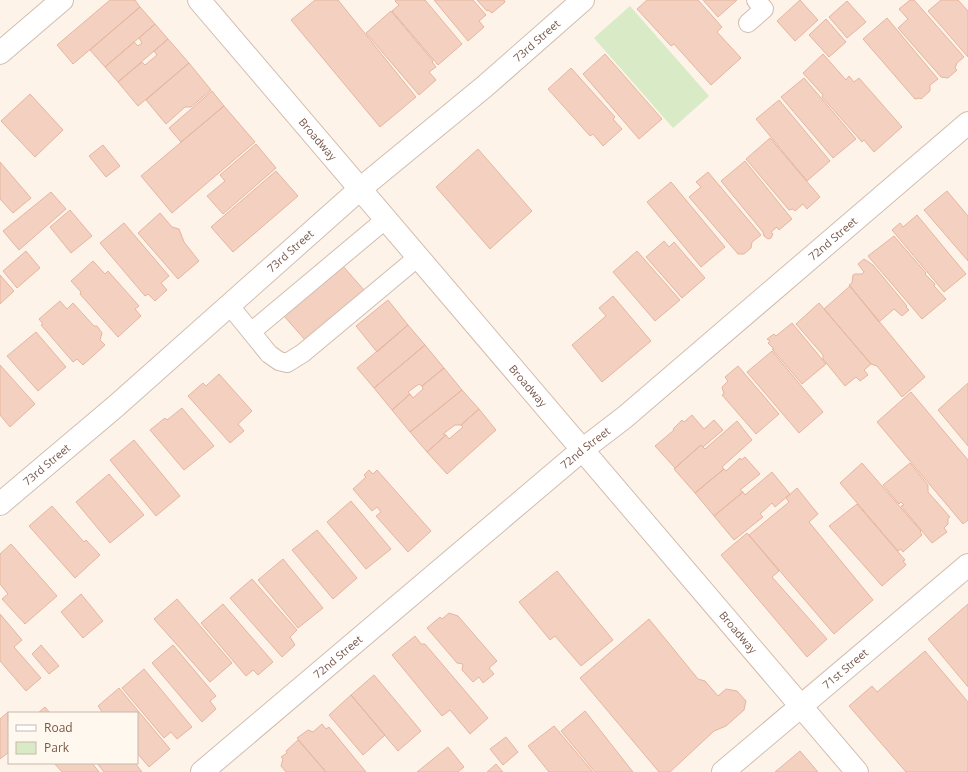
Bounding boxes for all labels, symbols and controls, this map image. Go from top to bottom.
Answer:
street label: 73rd Street [510,16,563,65]
street label: Broadway [296,115,341,164]
street label: 72nd Street [805,213,860,264]
street label: 73rd Street [263,226,316,275]
street label: Broadway [506,361,551,410]
street label: 72nd Street [557,423,613,472]
street label: 73rd Street [19,440,73,489]
street label: Broadway [716,608,761,657]
street label: 72nd Street [310,631,365,682]
street label: 71st Street [819,645,871,692]
legend [8,712,138,764]
text: Road [44,719,73,736]
text: Park [44,739,70,756]

